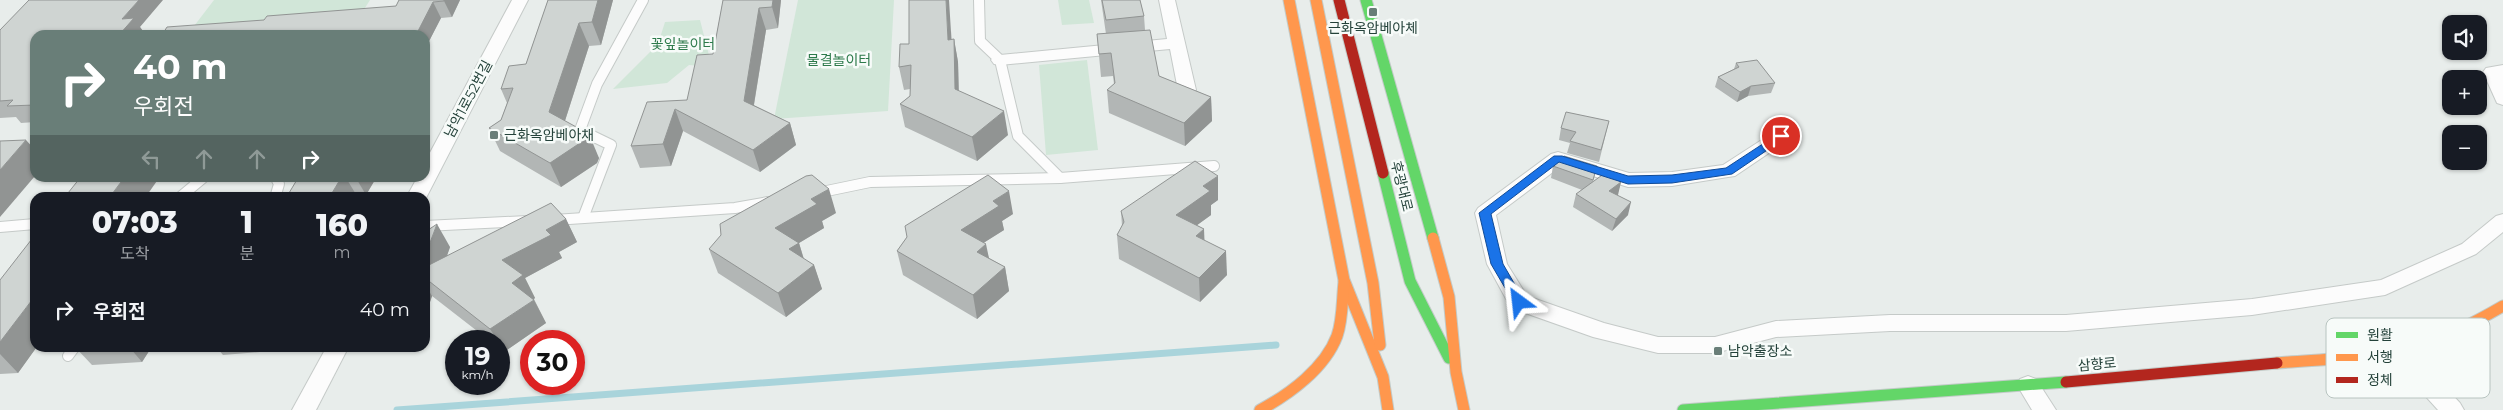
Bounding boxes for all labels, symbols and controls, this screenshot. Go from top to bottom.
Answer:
marker: 근화옥암베아체 [1367,6,1379,18]
map controls [2442,15,2487,170]
button: sound [2442,15,2487,60]
place label: 근화옥암베아체 [1328,19,1418,37]
park label: 꽃잎놀이터 [651,35,715,53]
text: 40 m [133,45,228,88]
icon: right [50,50,115,115]
park label: 물결놀이터 [807,51,871,69]
street label: 남악1로52번길 [440,57,496,141]
button: + [2442,70,2487,115]
text: 우회전 [133,93,194,120]
pin [1760,115,1802,157]
icon: arrive [1767,122,1795,150]
button: − [2442,125,2487,170]
place label: 근화옥암베아채 [504,126,594,144]
marker: 근화옥암베아채 [488,129,500,141]
icon: left [137,145,165,173]
icon: ahead [190,145,218,173]
icon: ahead [243,145,271,173]
icon: right [296,145,324,173]
street label: 후광대로 [1387,159,1417,213]
text: 07:03 [92,204,178,241]
text: 1 [241,204,253,241]
text: 160 [316,207,368,244]
text: m [334,243,351,262]
text: 도착 [120,244,149,263]
text: 분 [239,244,254,263]
position arrow [1492,275,1544,327]
icon: right [50,296,78,324]
text: 40 m [360,298,410,321]
text: 우회전 [93,300,145,323]
legend [2326,318,2490,398]
text: 원활 [2367,326,2393,344]
speed limit sign: 30 [520,330,585,395]
text: 19 [465,341,490,371]
place label: 남악출장소 [1728,342,1793,360]
marker: 남악출장소 [1712,345,1724,357]
text: 서행 [2367,348,2393,366]
street label: 삼향로 [2077,353,2117,375]
text: km/h [461,367,494,382]
text: 정체 [2367,371,2393,389]

